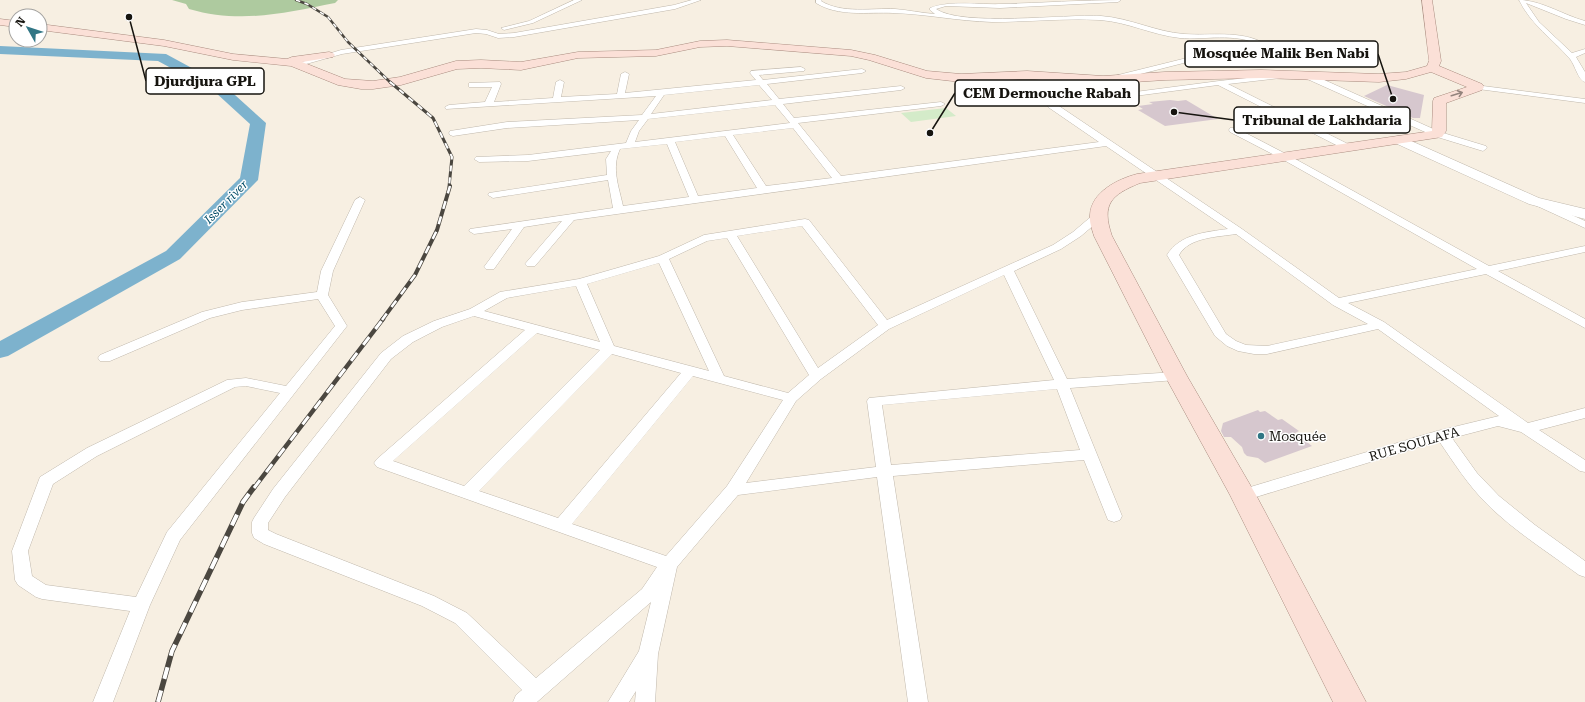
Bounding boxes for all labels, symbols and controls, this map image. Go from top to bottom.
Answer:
north arrow [8,8,48,48]
text: N [13,14,29,29]
callout: Mosquée Malik Ben Nabi [1185,41,1378,67]
text: Mosquée Malik Ben Nabi [1193,45,1370,61]
callout: Djurdjura GPL [146,68,264,94]
text: Djurdjura GPL [154,73,256,89]
callout: CEM Dermouche Rabah [955,80,1139,106]
text: CEM Dermouche Rabah [963,85,1132,101]
one-way arrow [1450,90,1463,97]
callout: Tribunal de Lakhdaria [1234,107,1410,133]
text: Tribunal de Lakhdaria [1242,112,1403,128]
water label: Isser river [201,177,251,227]
street label: RUE SOULAFA [1367,424,1461,464]
place label: Mosquée [1269,429,1326,444]
marker: Mosquée [1256,431,1266,441]

